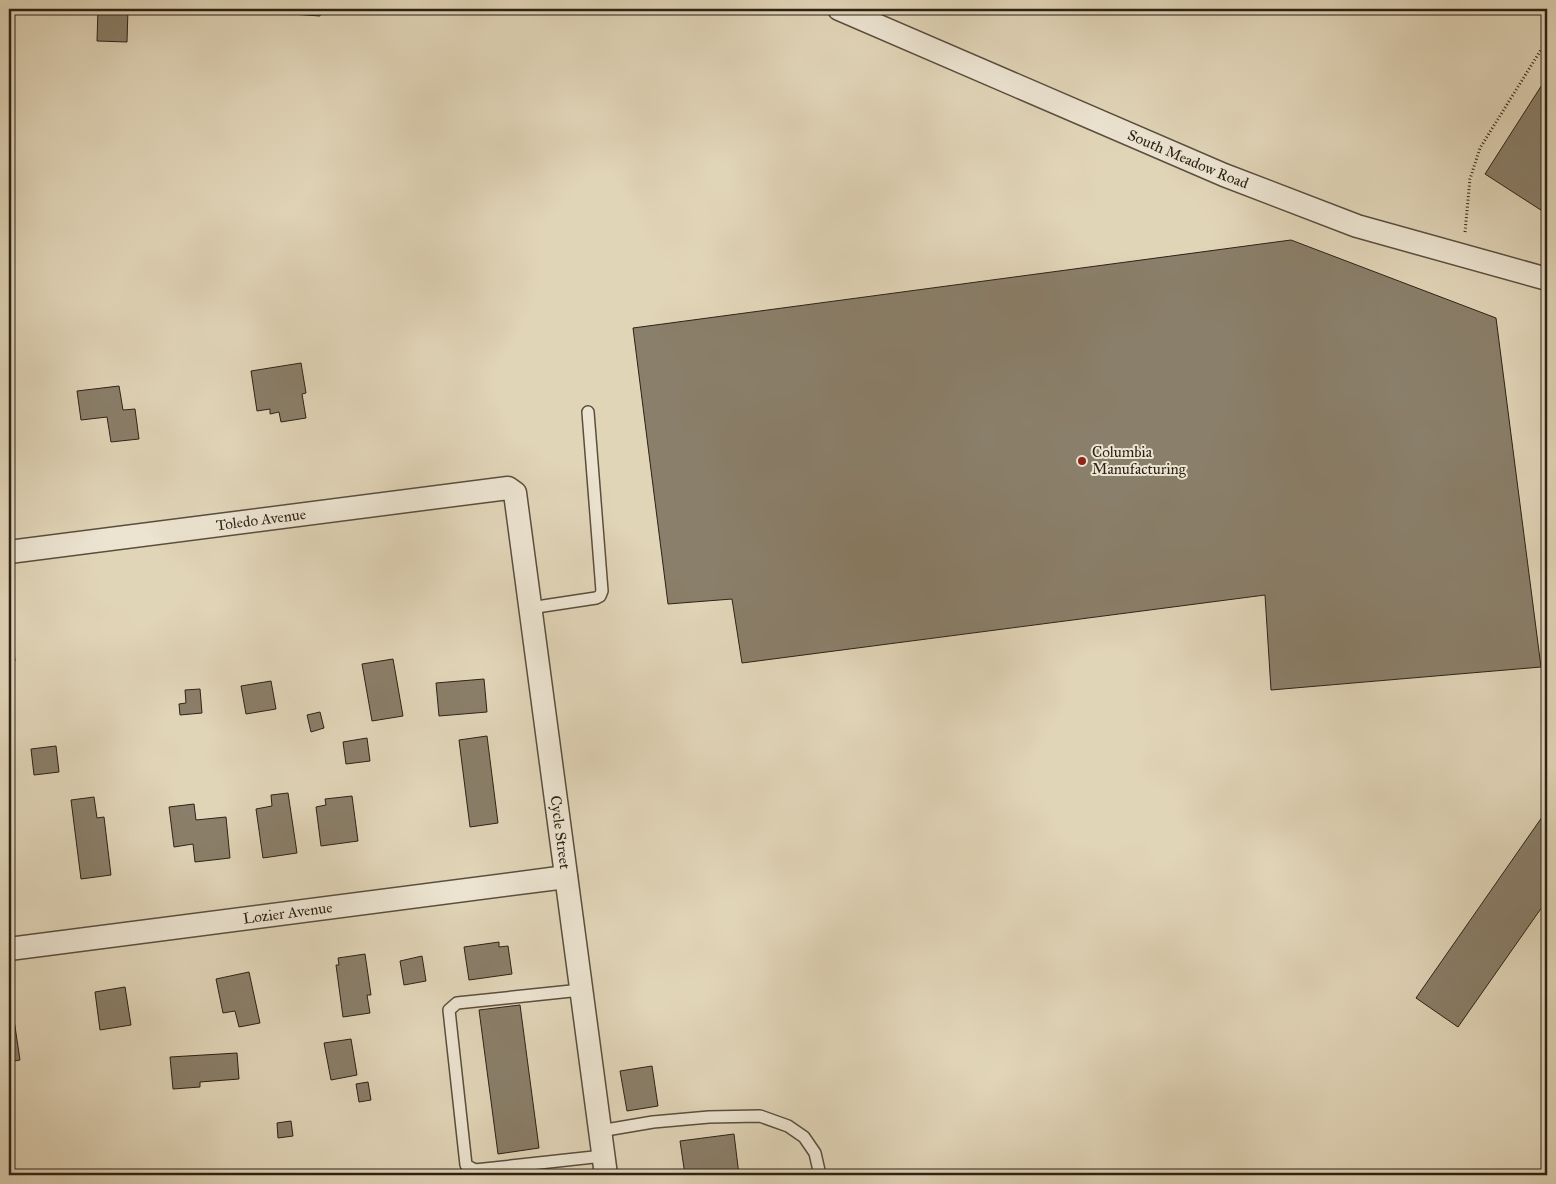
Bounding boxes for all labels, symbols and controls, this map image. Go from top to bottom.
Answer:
street label: South Meadow Road [1125,126,1251,193]
place label: Columbia Manufacturing [1092,443,1187,478]
marker: Columbia Manufacturing [1076,455,1088,467]
street label: Toledo Avenue [215,505,307,534]
street label: Cycle Street [546,794,574,871]
street label: Lozier Avenue [242,898,333,928]

